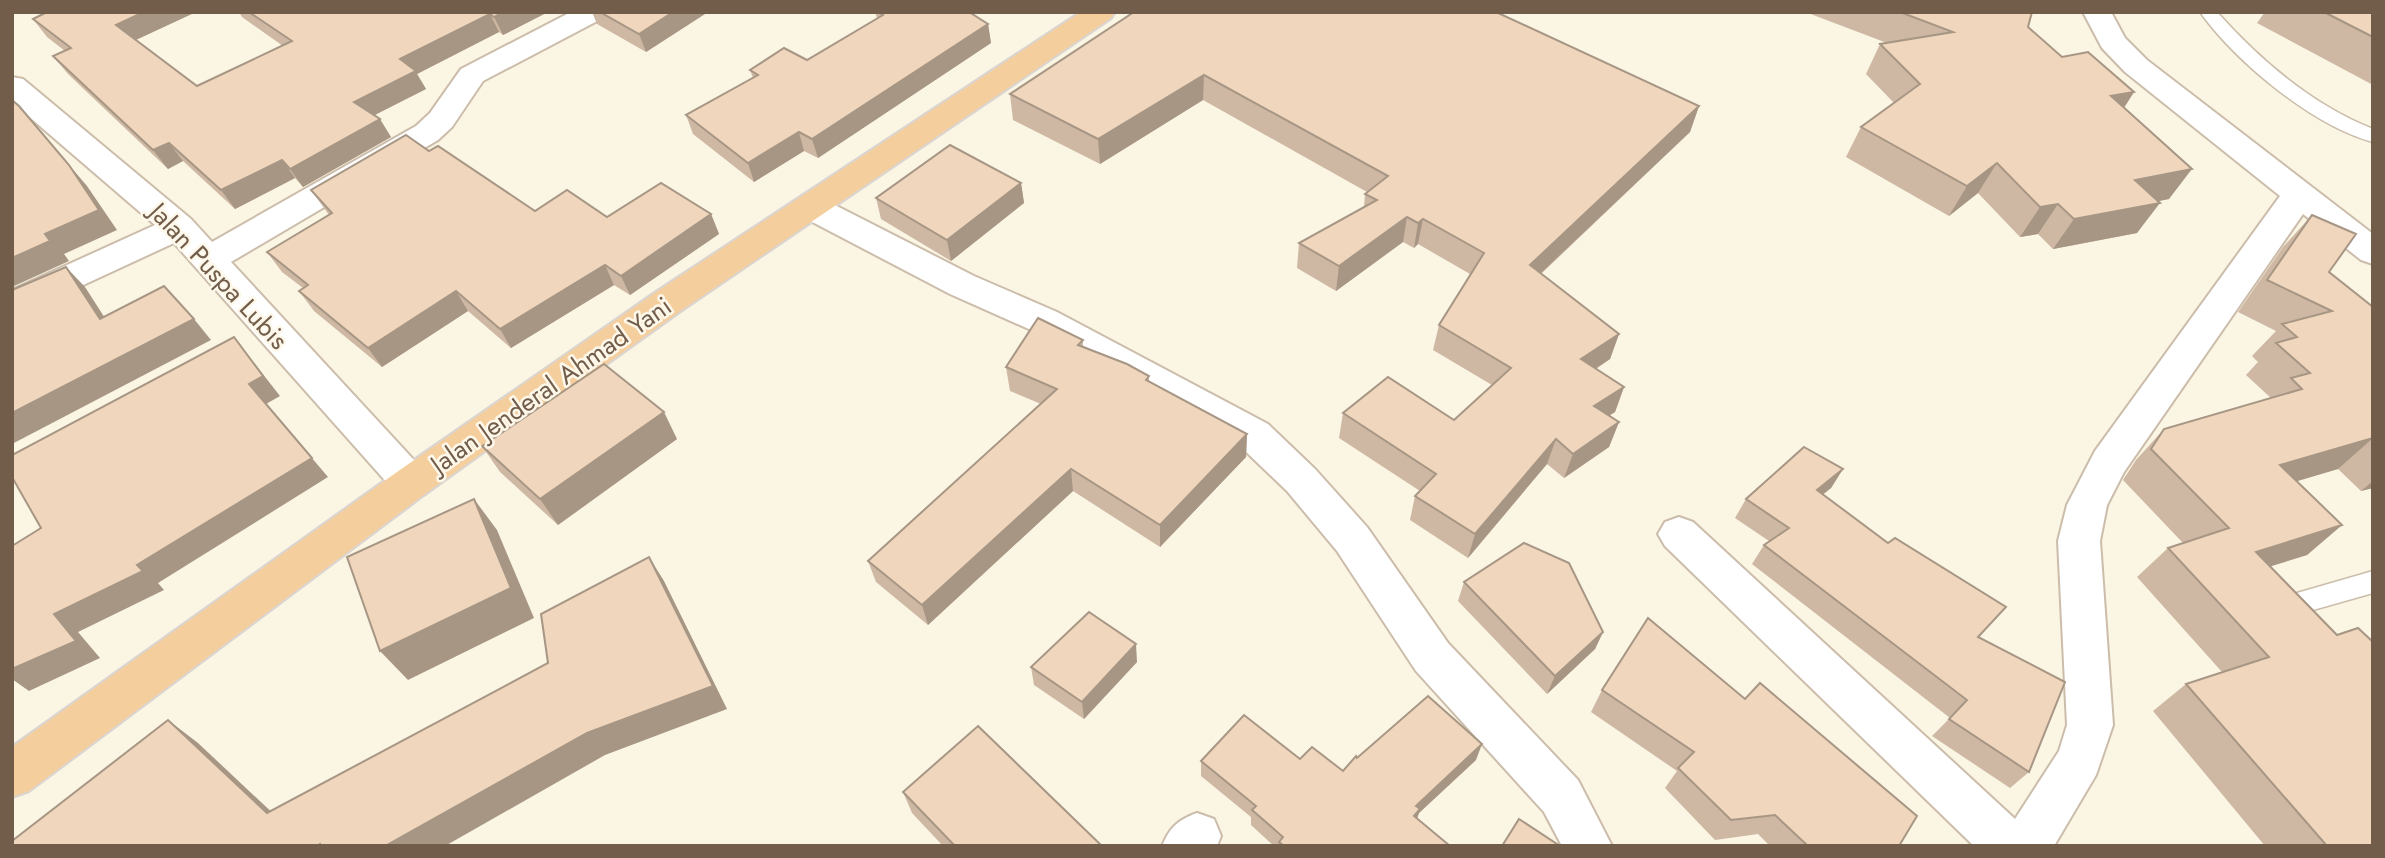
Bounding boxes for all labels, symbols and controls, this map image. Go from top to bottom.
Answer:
street label: Jalan Puspa Lubis [139,192,297,358]
street label: Jalan Jenderal Ahmad Yani [420,287,679,484]

